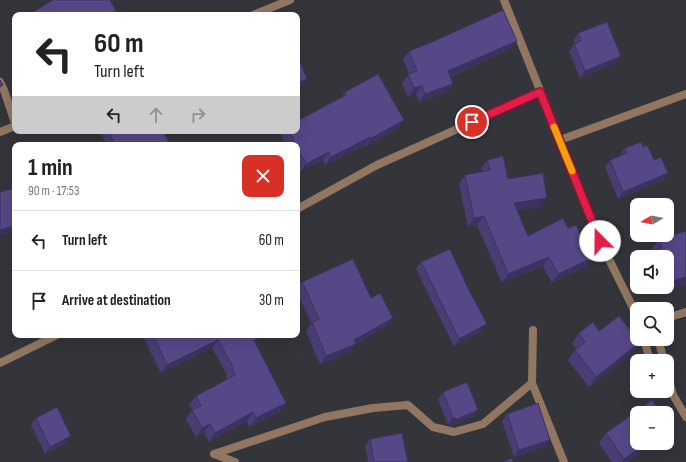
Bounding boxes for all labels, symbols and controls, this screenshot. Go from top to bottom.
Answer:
text: 60 m [94,27,143,60]
icon: left [28,28,80,80]
text: Turn left [94,61,145,82]
icon: left [103,104,125,126]
icon: ahead [145,104,167,126]
icon: right [187,104,209,126]
pin [455,105,489,139]
icon: arrive [461,111,483,133]
text: 1 min [28,153,73,182]
button: close [242,155,284,197]
text: 90 m · 17:53 [28,183,79,199]
north arrow [630,198,674,242]
map controls [630,198,674,450]
position arrow [579,220,621,262]
icon: left [28,230,50,252]
text: Turn left [62,231,107,250]
text: 60 m [259,231,284,250]
button: sound [630,250,674,294]
icon: arrive [28,290,50,312]
text: Arrive at destination [62,291,171,310]
text: 30 m [259,291,284,310]
button: search [630,302,674,346]
button: + [630,354,674,398]
button: − [630,406,674,450]

